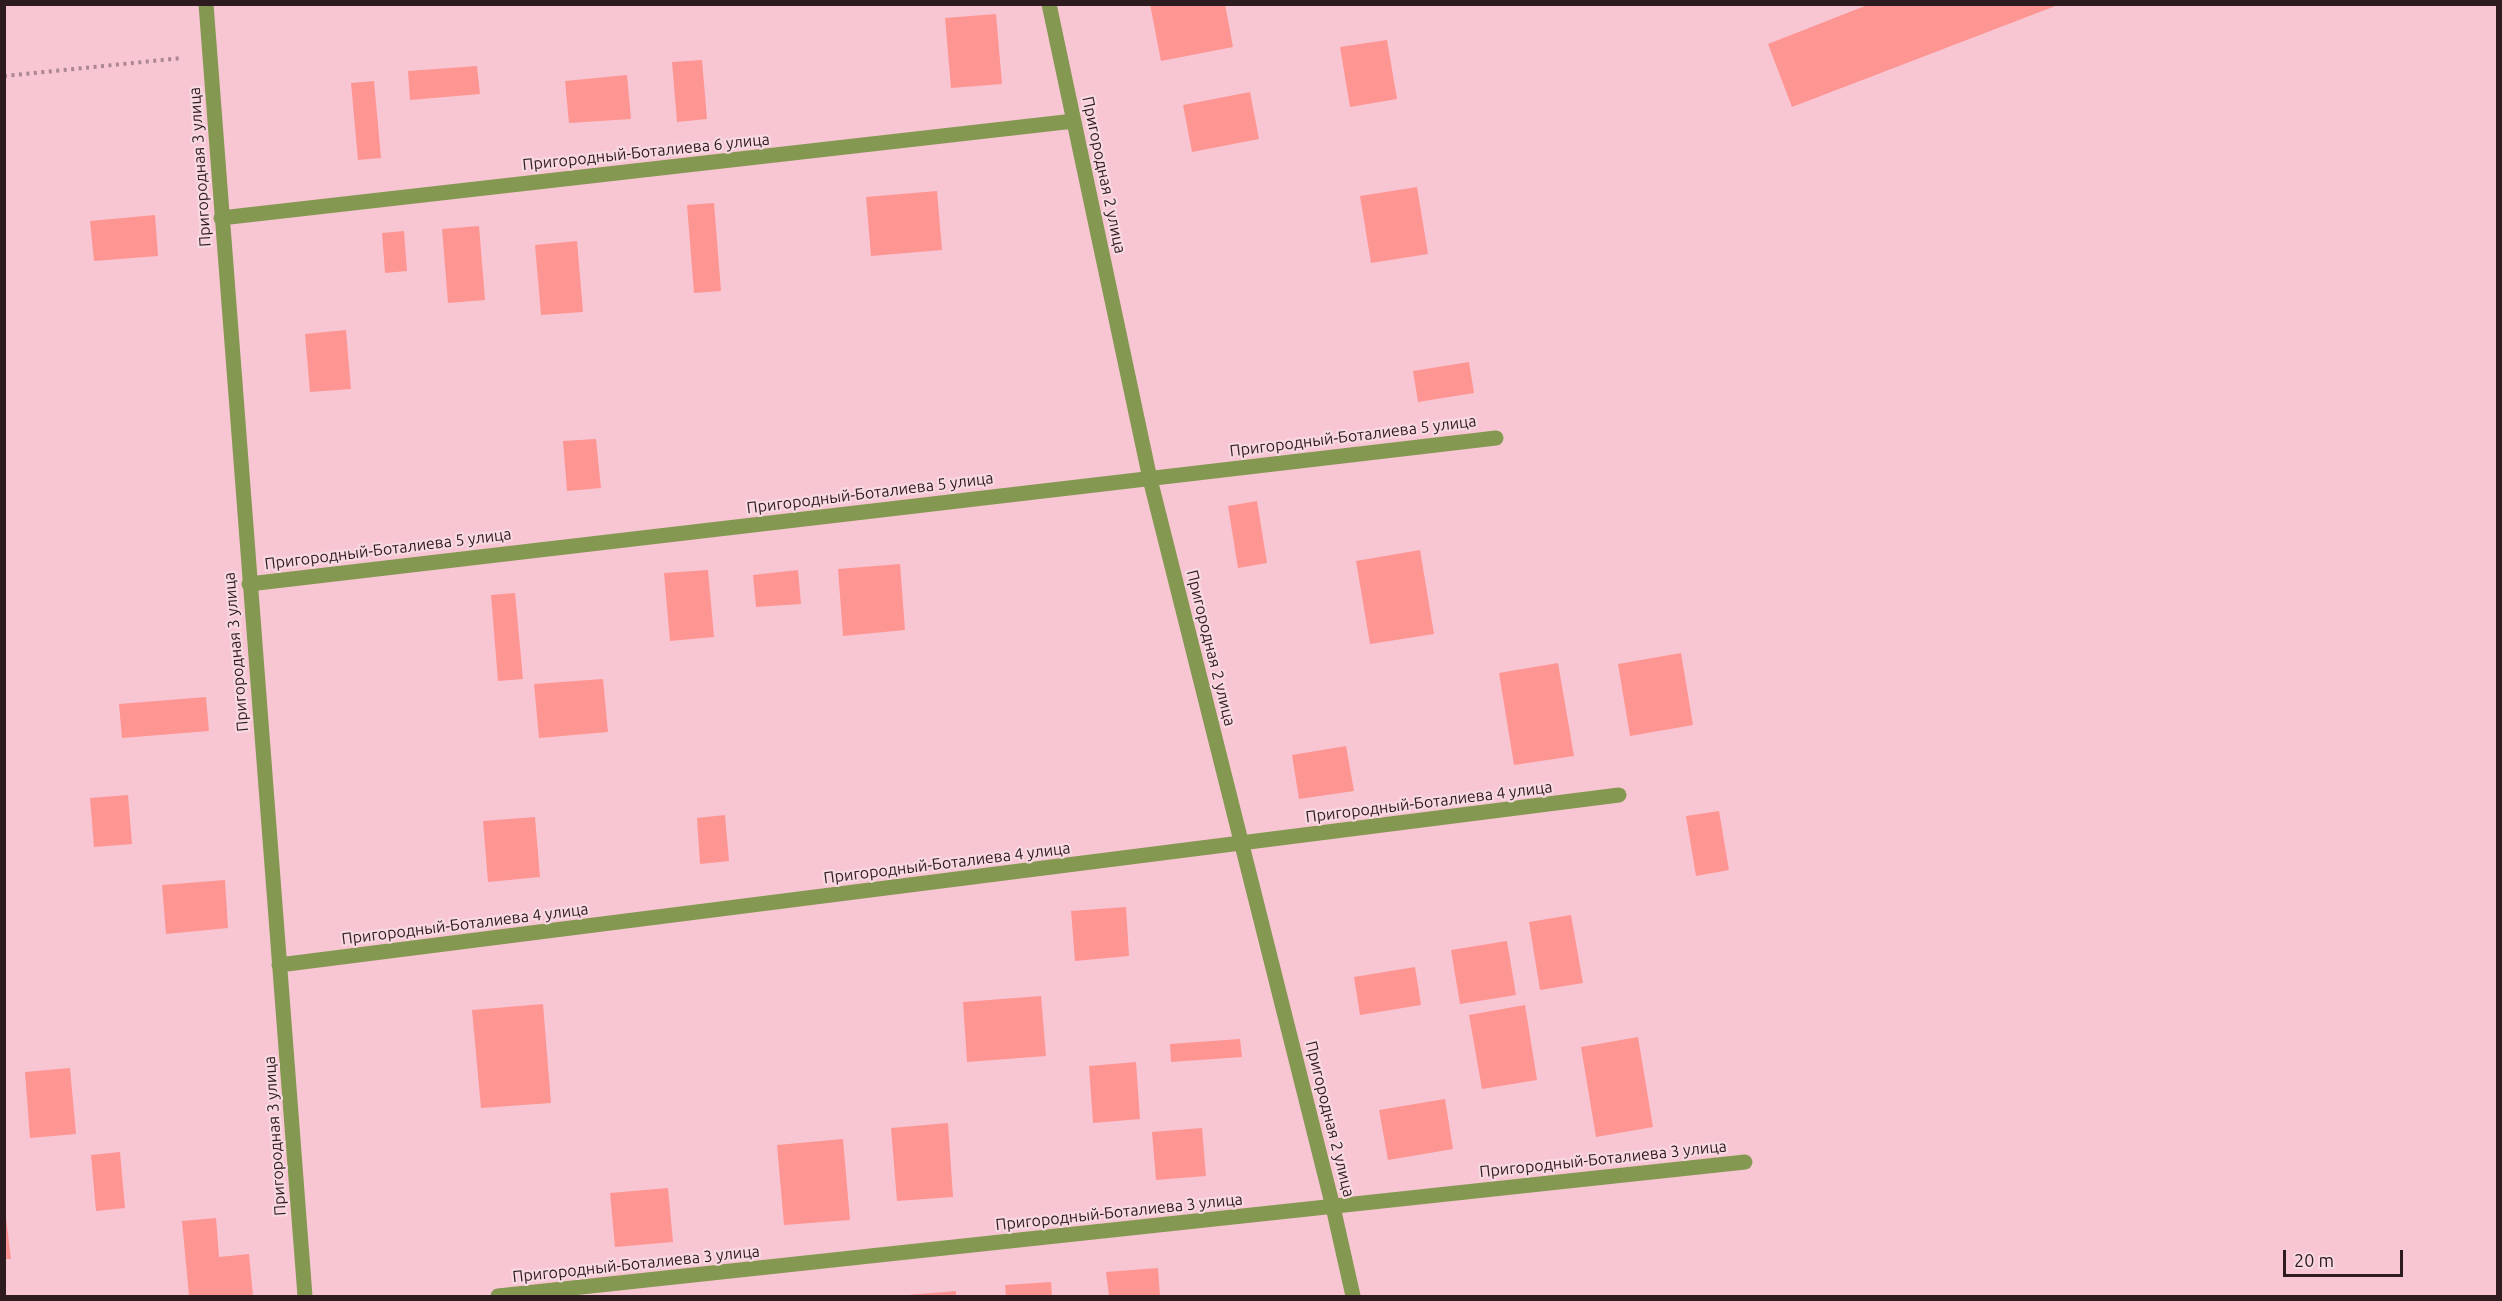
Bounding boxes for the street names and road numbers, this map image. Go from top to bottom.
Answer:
street label: Пригородная 3 улица [185,86,215,248]
street label: Пригородная 2 улица [1078,95,1130,255]
street label: Пригородный-Боталиева 6 улица [521,129,771,175]
street label: Пригородный-Боталиева 5 улица [1228,411,1478,461]
street label: Пригородный-Боталиева 5 улица [745,468,995,518]
street label: Пригородный-Боталиева 5 улица [263,524,513,574]
street label: Пригородная 2 улица [1182,568,1240,728]
street label: Пригородная 3 улица [219,571,253,733]
street label: Пригородный-Боталиева 4 улица [1304,777,1554,827]
street label: Пригородный-Боталиева 4 улица [822,838,1072,888]
street label: Пригородный-Боталиева 4 улица [340,899,590,949]
street label: Пригородная 2 улица [1301,1039,1359,1199]
street label: Пригородная 3 улица [260,1055,290,1217]
street label: Пригородный-Боталиева 3 улица [1478,1136,1728,1182]
street label: Пригородный-Боталиева 3 улица [994,1189,1244,1235]
street label: Пригородный-Боталиева 3 улица [511,1241,761,1287]

